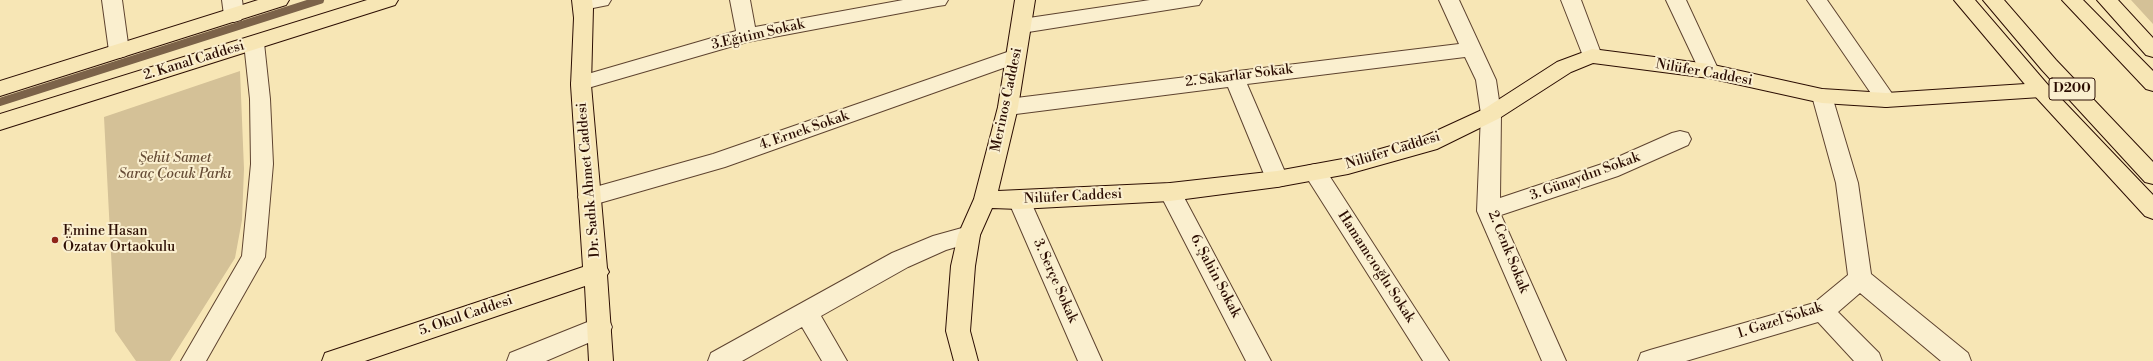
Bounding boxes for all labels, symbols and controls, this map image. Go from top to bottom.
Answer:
street label: 3.Eğitim Sokak [710,16,806,54]
street label: 2. Kanal Caddesi [141,38,247,84]
street label: Merinos Caddesi [988,46,1026,154]
street label: Nilüfer Caddesi [1654,56,1754,90]
street label: 2. Sakarlar Sokak [1184,61,1294,91]
road number: D200 [2049,78,2095,100]
street label: Dr. Sadık Ahmet Caddesi [574,102,604,258]
street label: 4. Ernek Sokak [757,108,851,154]
street label: Nilüfer Caddesi [1344,129,1442,173]
street label: 3. Günaydın Sokak [1528,149,1642,205]
park label: Şehit Samet Saraç Çocuk Parkı [118,151,232,184]
street label: Nilüfer Caddesi [1023,186,1123,208]
street label: Hamamcıoğlu Sokak [1334,208,1418,326]
street label: 2. Cenk Sokak [1484,208,1532,296]
place label: Emine Hasan Özatav Ortaokulu [63,224,175,256]
street label: 6. Şahin Sokak [1186,231,1244,321]
marker: Emine Hasan Özatav Ortaokulu [50,235,60,245]
street label: 3. Serçe Sokak [1029,237,1081,325]
street label: 5. Okul Caddesi [417,292,515,340]
street label: 1. Gazel Sokak [1735,299,1825,343]

